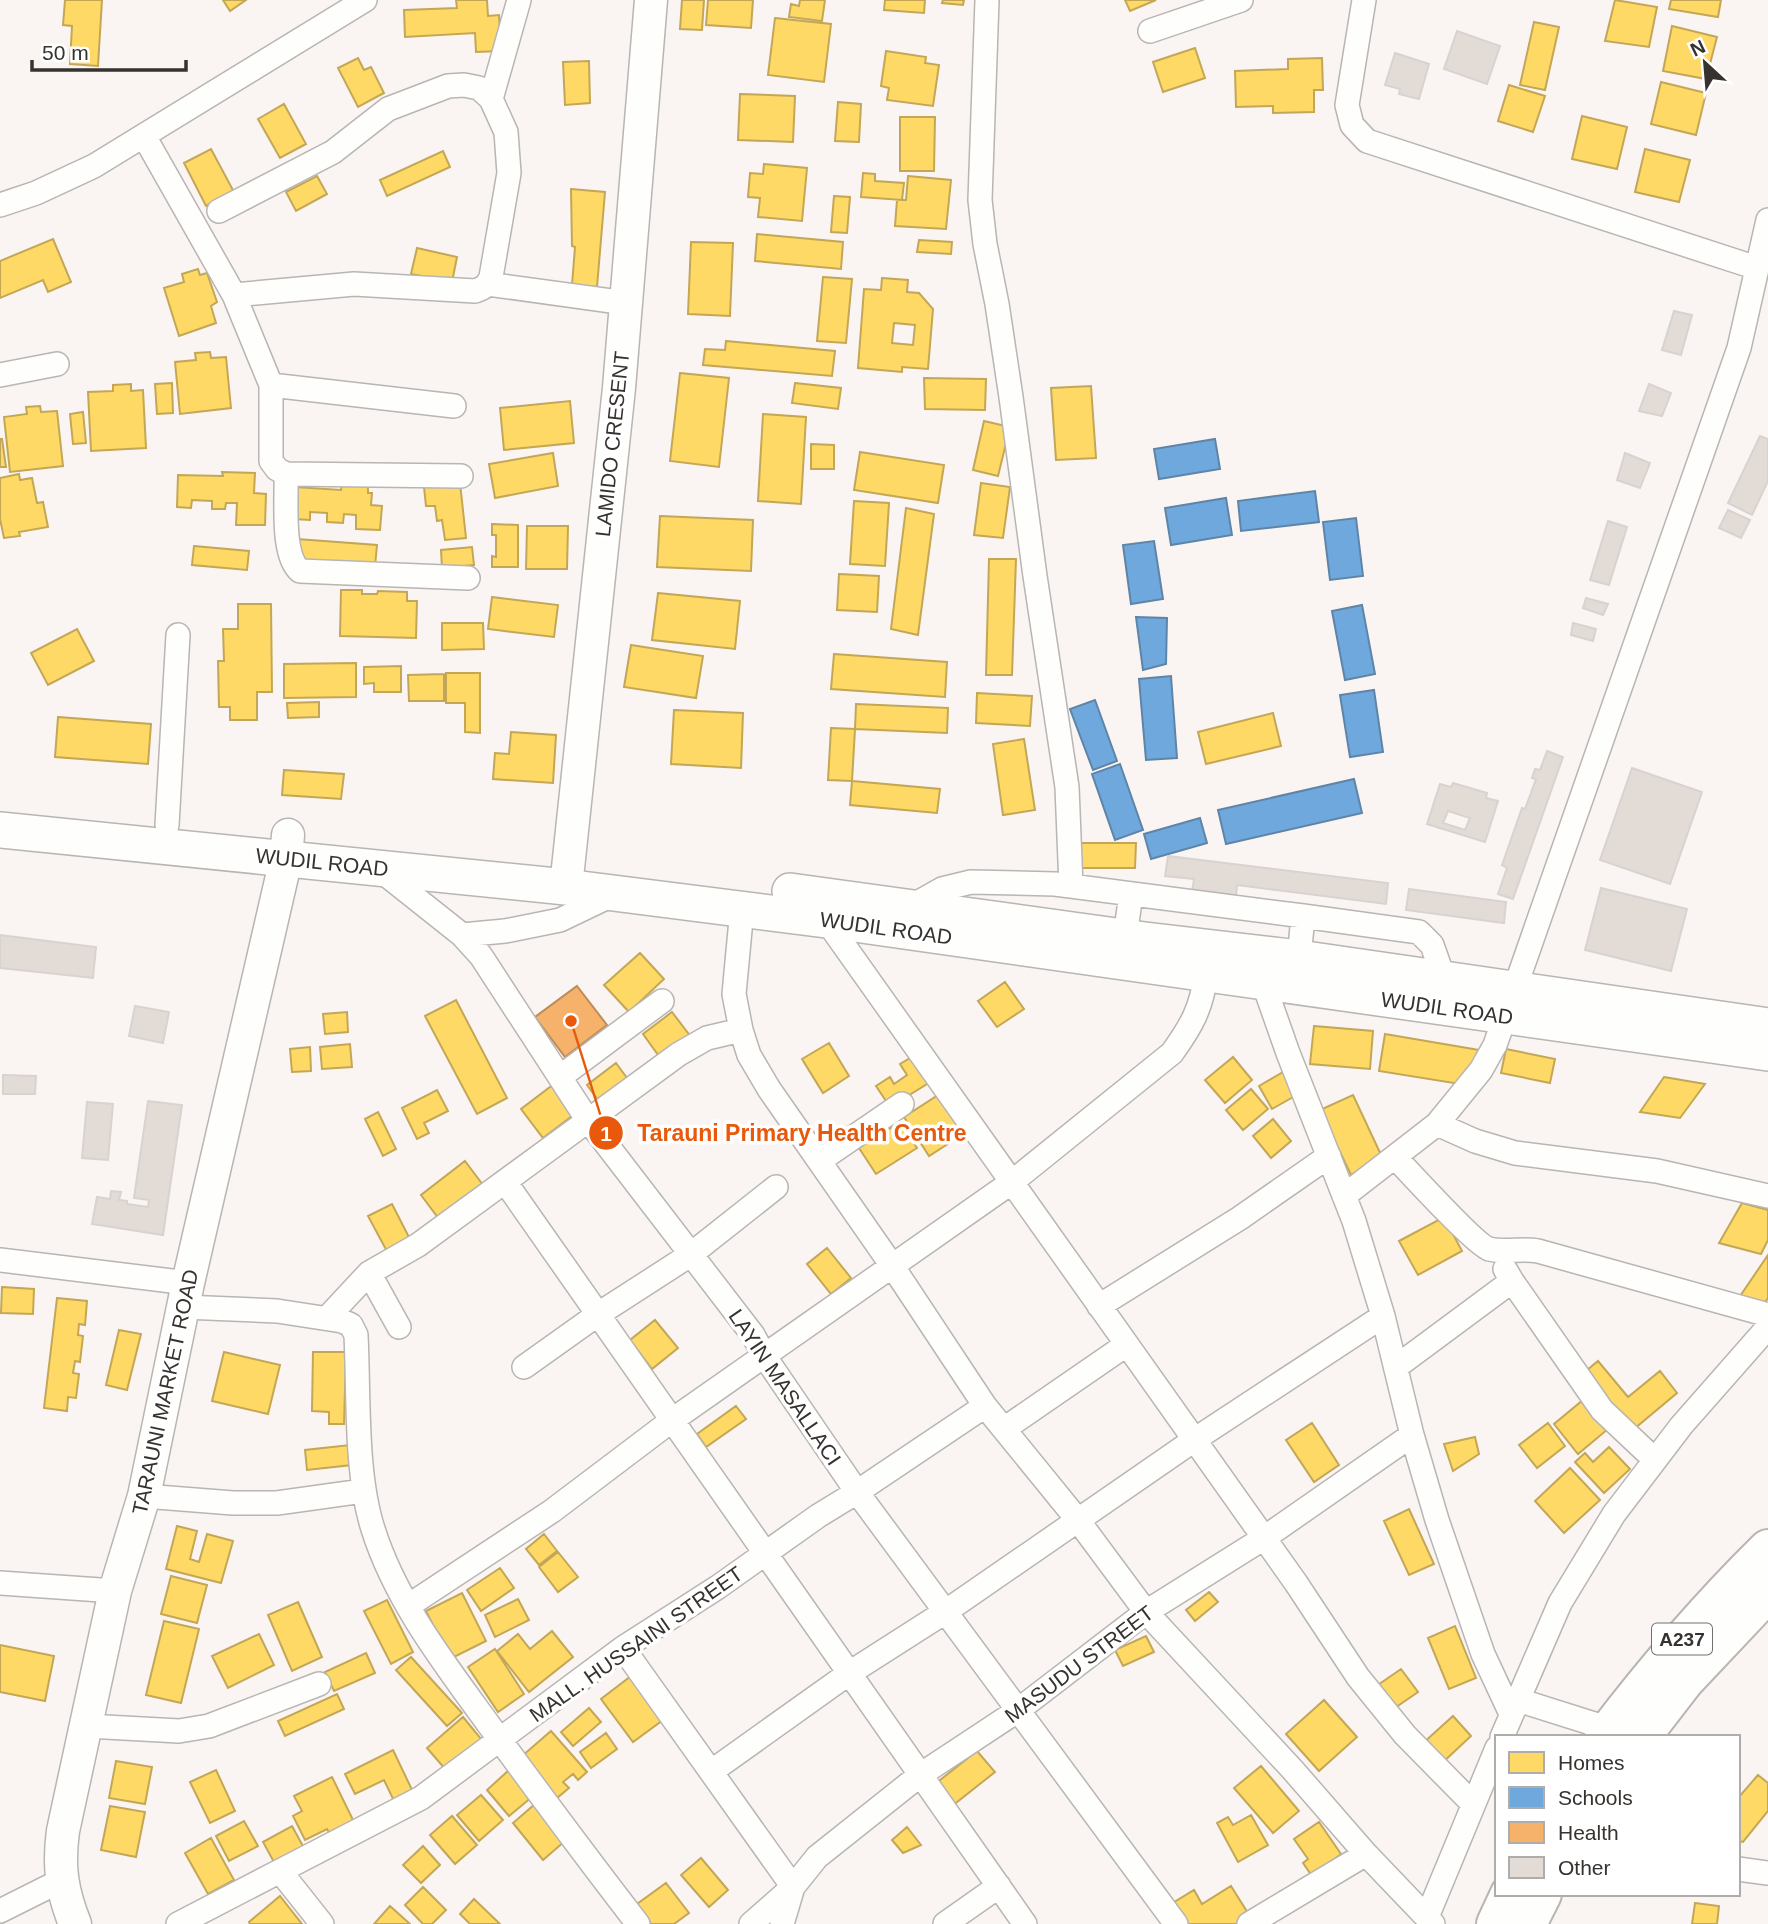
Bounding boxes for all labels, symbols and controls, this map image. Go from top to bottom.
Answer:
scale bar [32,28,186,72]
north arrow [1670,28,1740,98]
text: N [1687,36,1709,61]
text: 50 m [42,41,89,64]
street label: LAMIDO CRESENT [591,350,633,538]
street label: WUDIL ROAD [254,844,390,880]
street label: WUDIL ROAD [818,907,954,949]
street label: WUDIL ROAD [1379,987,1515,1029]
callout: Tarauni Primary Health Centre [588,1111,980,1155]
text: Tarauni Primary Health Centre [637,1120,967,1146]
text: 1 [600,1122,612,1145]
street label: TARAUNI MARKET ROAD [128,1267,202,1517]
street label: LAYIN MASALLACI [724,1305,846,1469]
street label: MALL. HUSSAINI STREET [525,1562,747,1726]
street label: MASUDU STREET [1000,1601,1158,1727]
road number: A237 [1652,1624,1712,1654]
legend [1495,1735,1740,1896]
text: Homes [1558,1751,1625,1774]
text: Schools [1558,1786,1633,1809]
text: Health [1558,1821,1619,1844]
text: Other [1558,1856,1611,1879]

